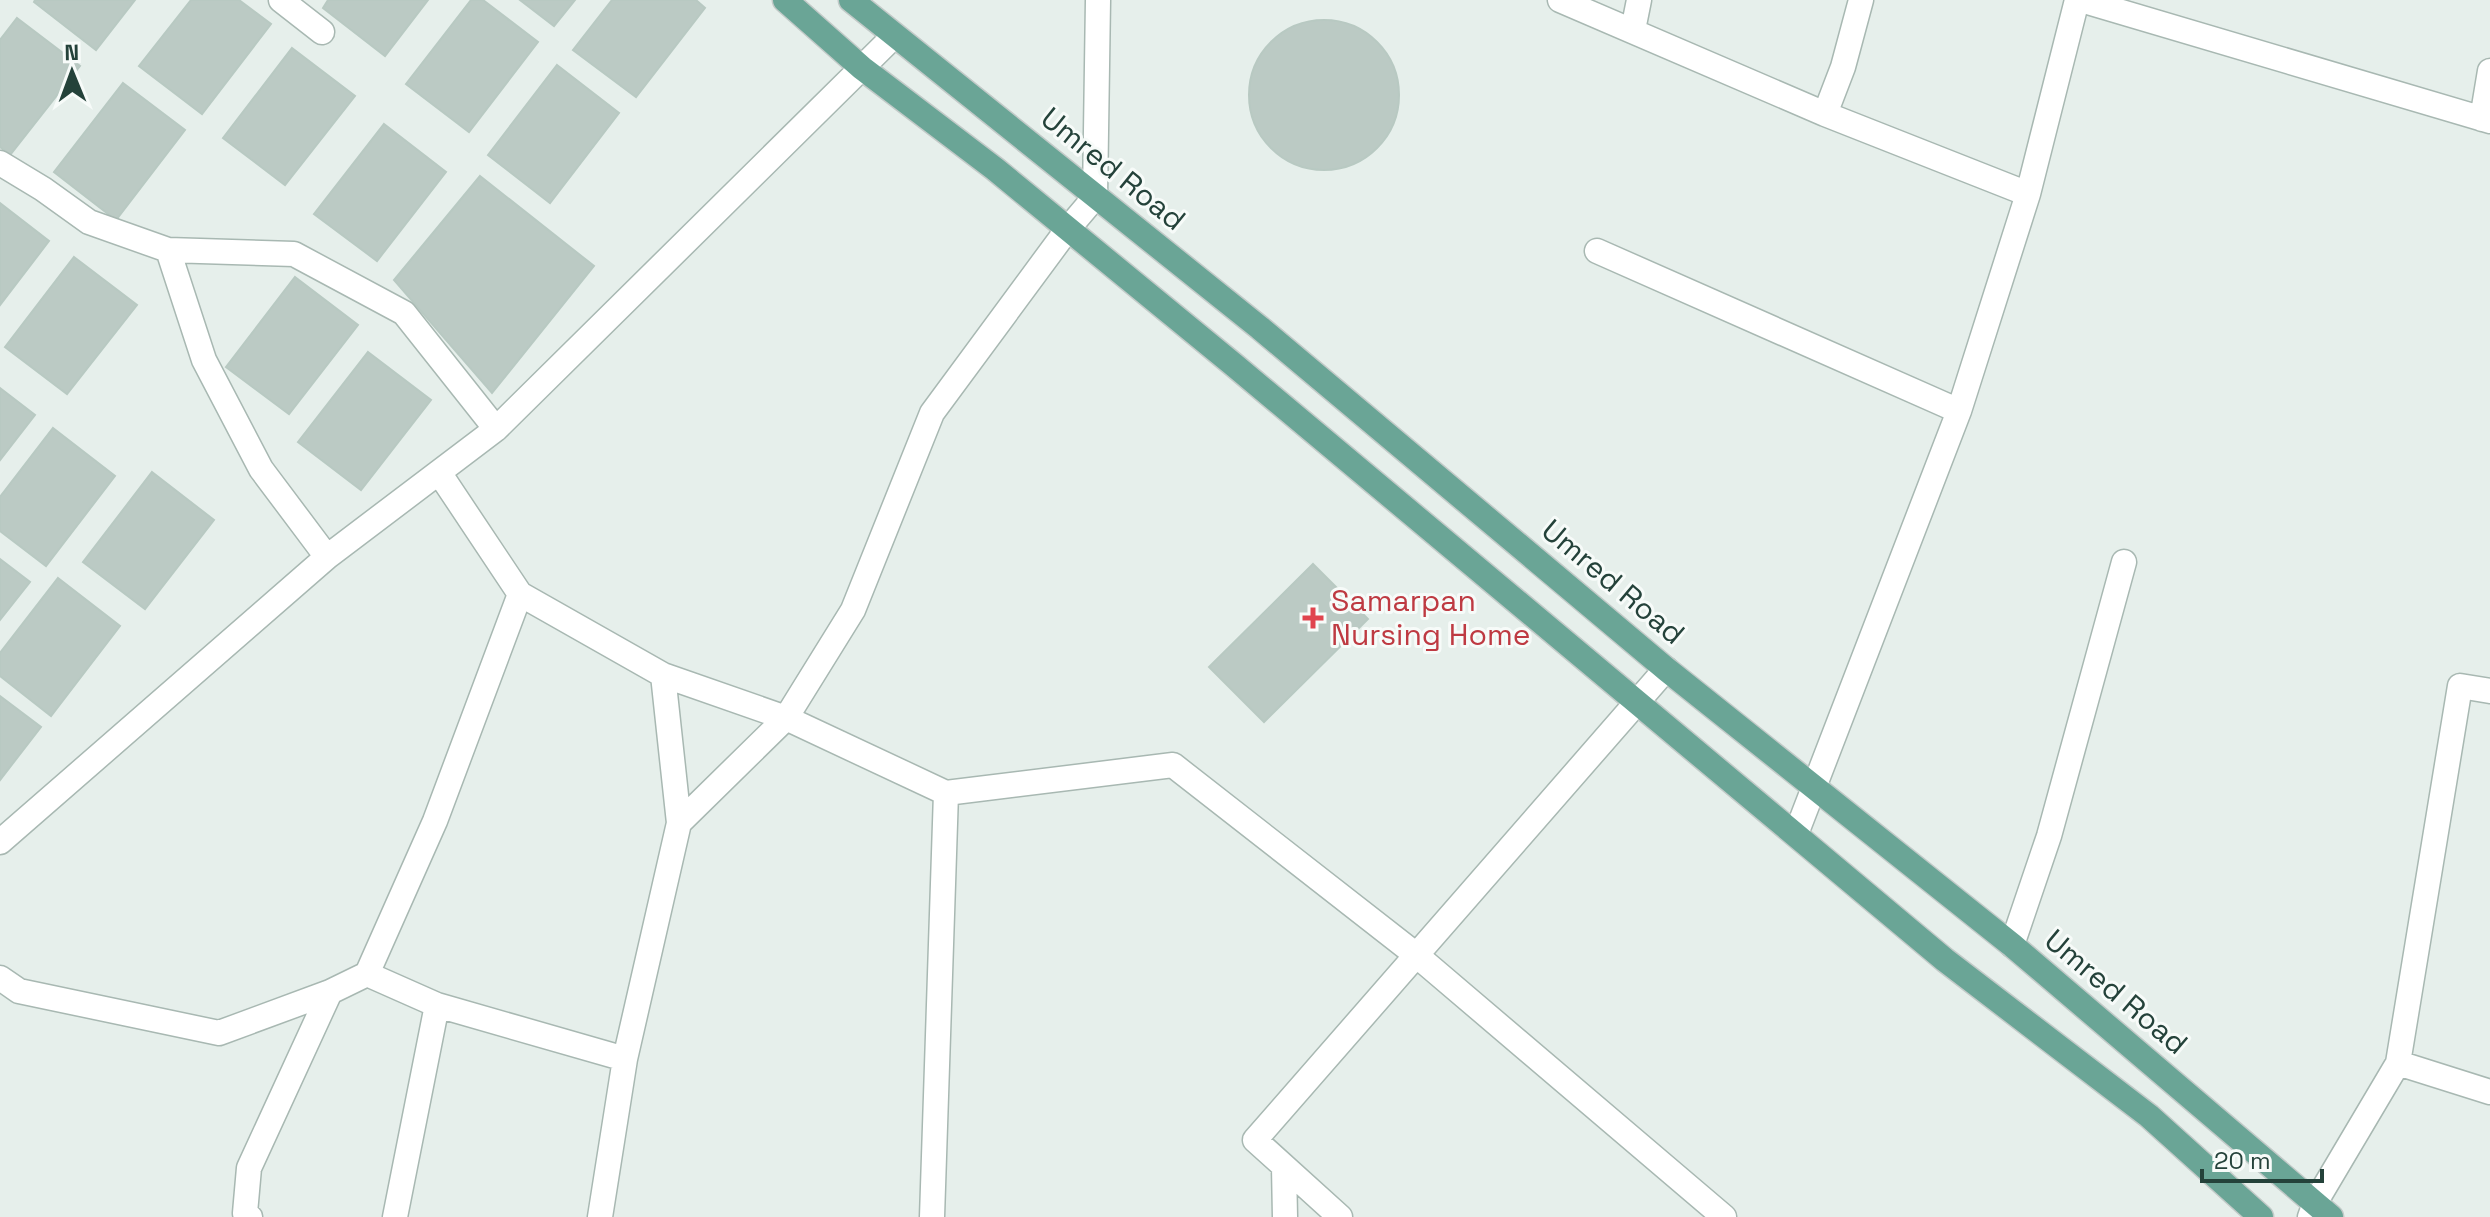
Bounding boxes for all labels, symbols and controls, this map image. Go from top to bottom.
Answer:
north arrow [32,32,112,112]
text: N [64,38,79,66]
street label: Umred Road [1033,98,1194,239]
street label: Umred Road [1534,510,1693,653]
place label: Samarpan Nursing Home [1331,581,1531,654]
marker: Samarpan Nursing Home [1302,607,1324,629]
street label: Umred Road [2037,920,2196,1063]
scale bar [2202,1133,2322,1183]
text: 20 m [2214,1145,2271,1176]

